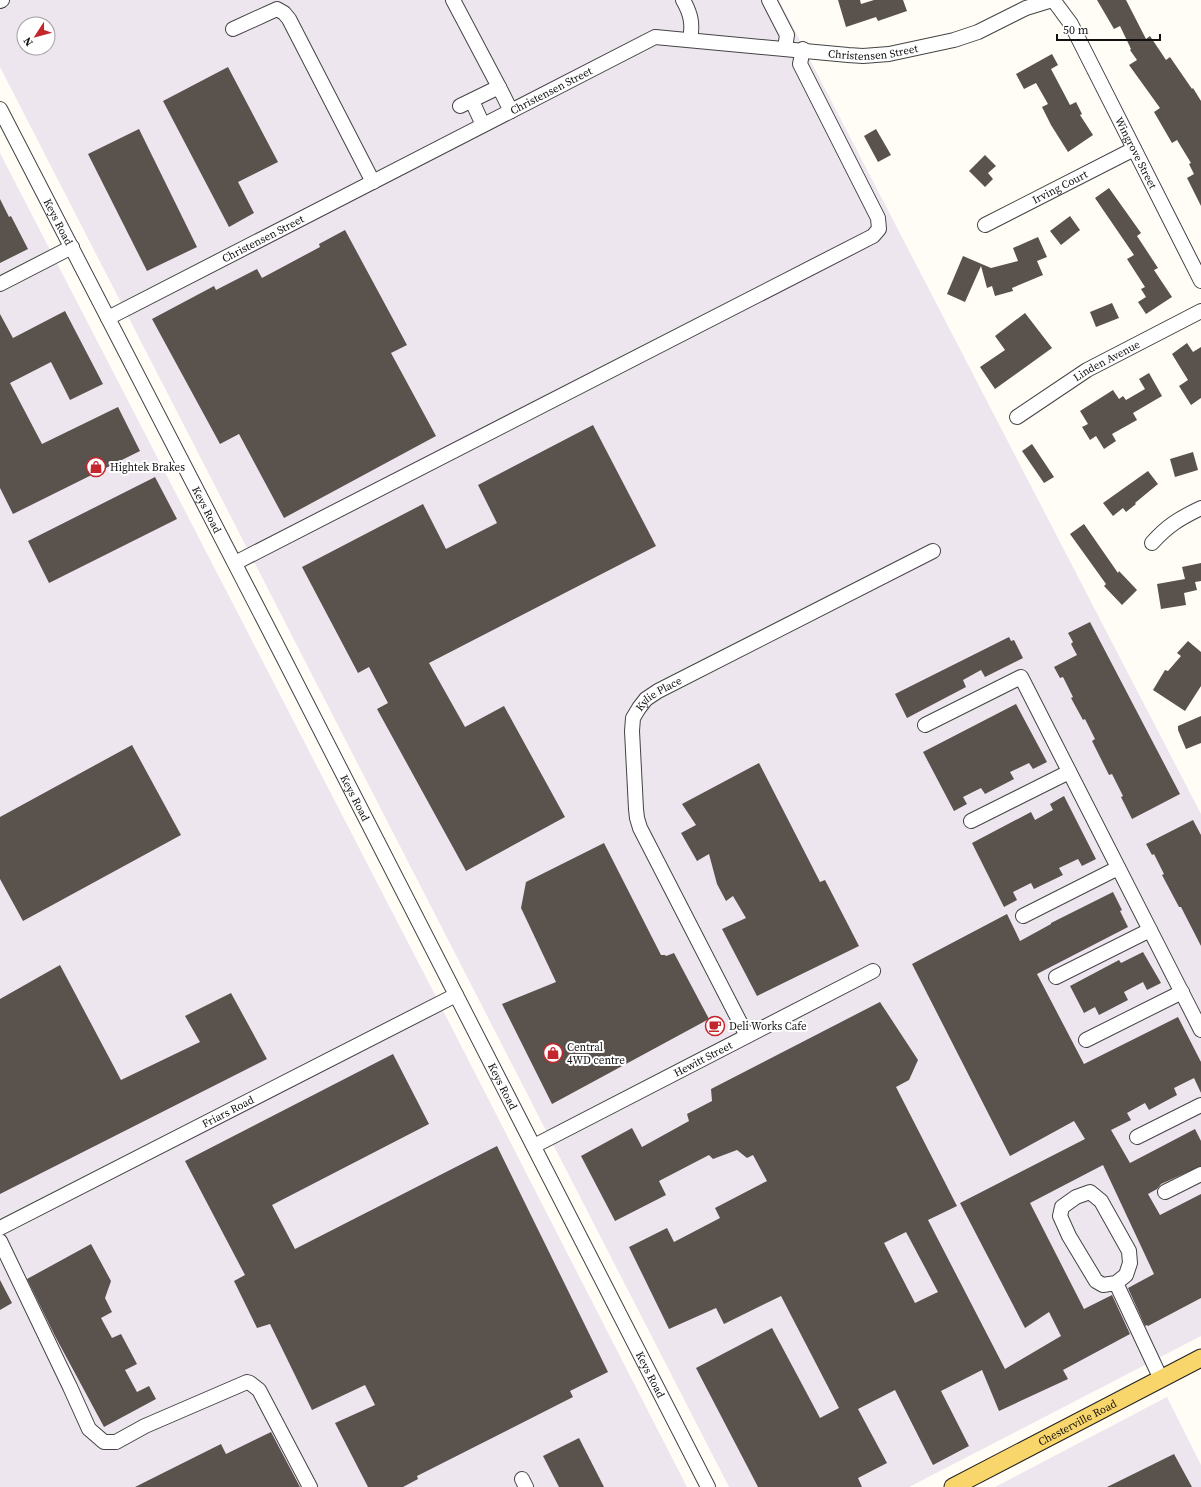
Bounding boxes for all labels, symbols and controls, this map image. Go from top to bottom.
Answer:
north arrow [16,16,56,56]
scale bar [1057,16,1160,42]
text: 50 m [1063,22,1089,38]
text: N [20,34,37,49]
street label: Christensen Street [827,41,920,64]
street label: Christensen Street [508,63,595,118]
street label: Wingrove Street [1111,115,1160,192]
street label: Irving Court [1030,167,1091,208]
street label: Keys Road [40,196,76,249]
street label: Christensen Street [219,211,307,266]
street label: Linden Avenue [1070,337,1143,385]
shop icon: Hightek Brakes [85,456,107,478]
place label: Hightek Brakes [110,460,185,475]
street label: Keys Road [188,484,225,536]
street label: Kylie Place [632,673,685,714]
street label: Keys Road [337,772,373,825]
cafe icon: Deli Works Cafe [704,1015,726,1037]
place label: Deli Works Cafe [729,1019,807,1034]
street label: Hewitt Street [671,1038,735,1081]
place label: Central 4WD centre [567,1040,625,1068]
shop icon: Central 4WD centre [542,1042,564,1064]
street label: Keys Road [484,1061,521,1113]
street label: Friars Road [200,1092,257,1131]
street label: Keys Road [632,1349,669,1401]
street label: Chesterville Road [1036,1396,1120,1449]

